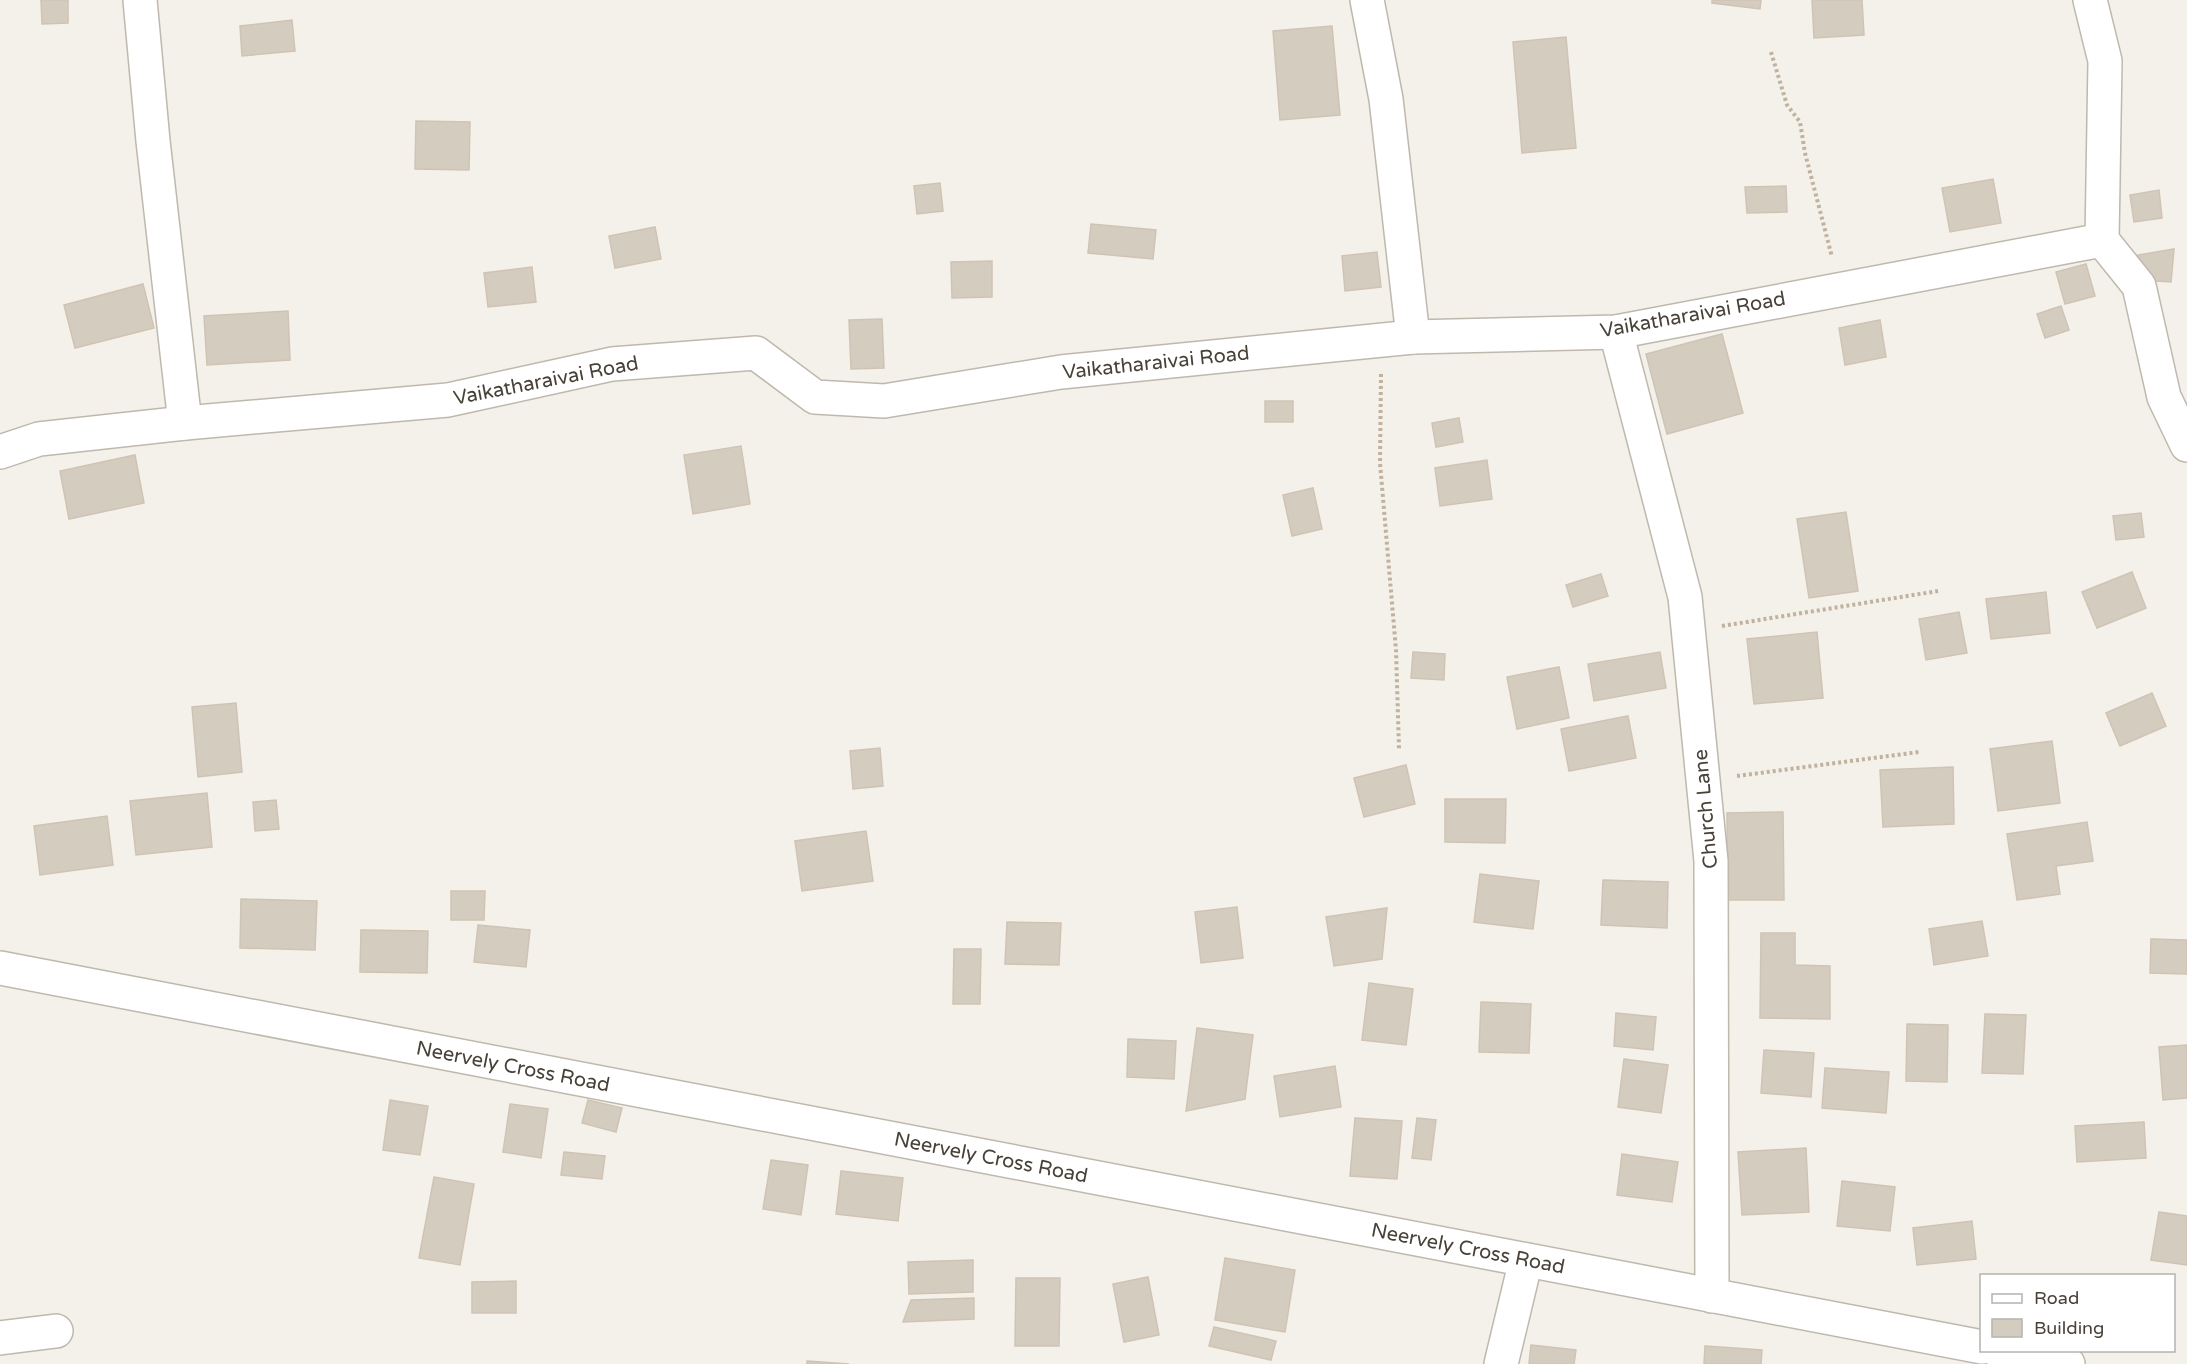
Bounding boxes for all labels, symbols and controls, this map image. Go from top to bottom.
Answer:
street label: Vaikatharaivai Road [1598,287,1788,343]
street label: Vaikatharaivai Road [1061,341,1251,385]
street label: Vaikatharaivai Road [452,351,640,411]
street label: Church Lane [1689,748,1723,870]
street label: Neervely Cross Road [414,1036,612,1098]
street label: Neervely Cross Road [892,1127,1090,1189]
street label: Neervely Cross Road [1369,1218,1567,1280]
legend [1980,1274,2175,1352]
text: Road [2034,1287,2079,1309]
text: Building [2034,1317,2104,1339]

